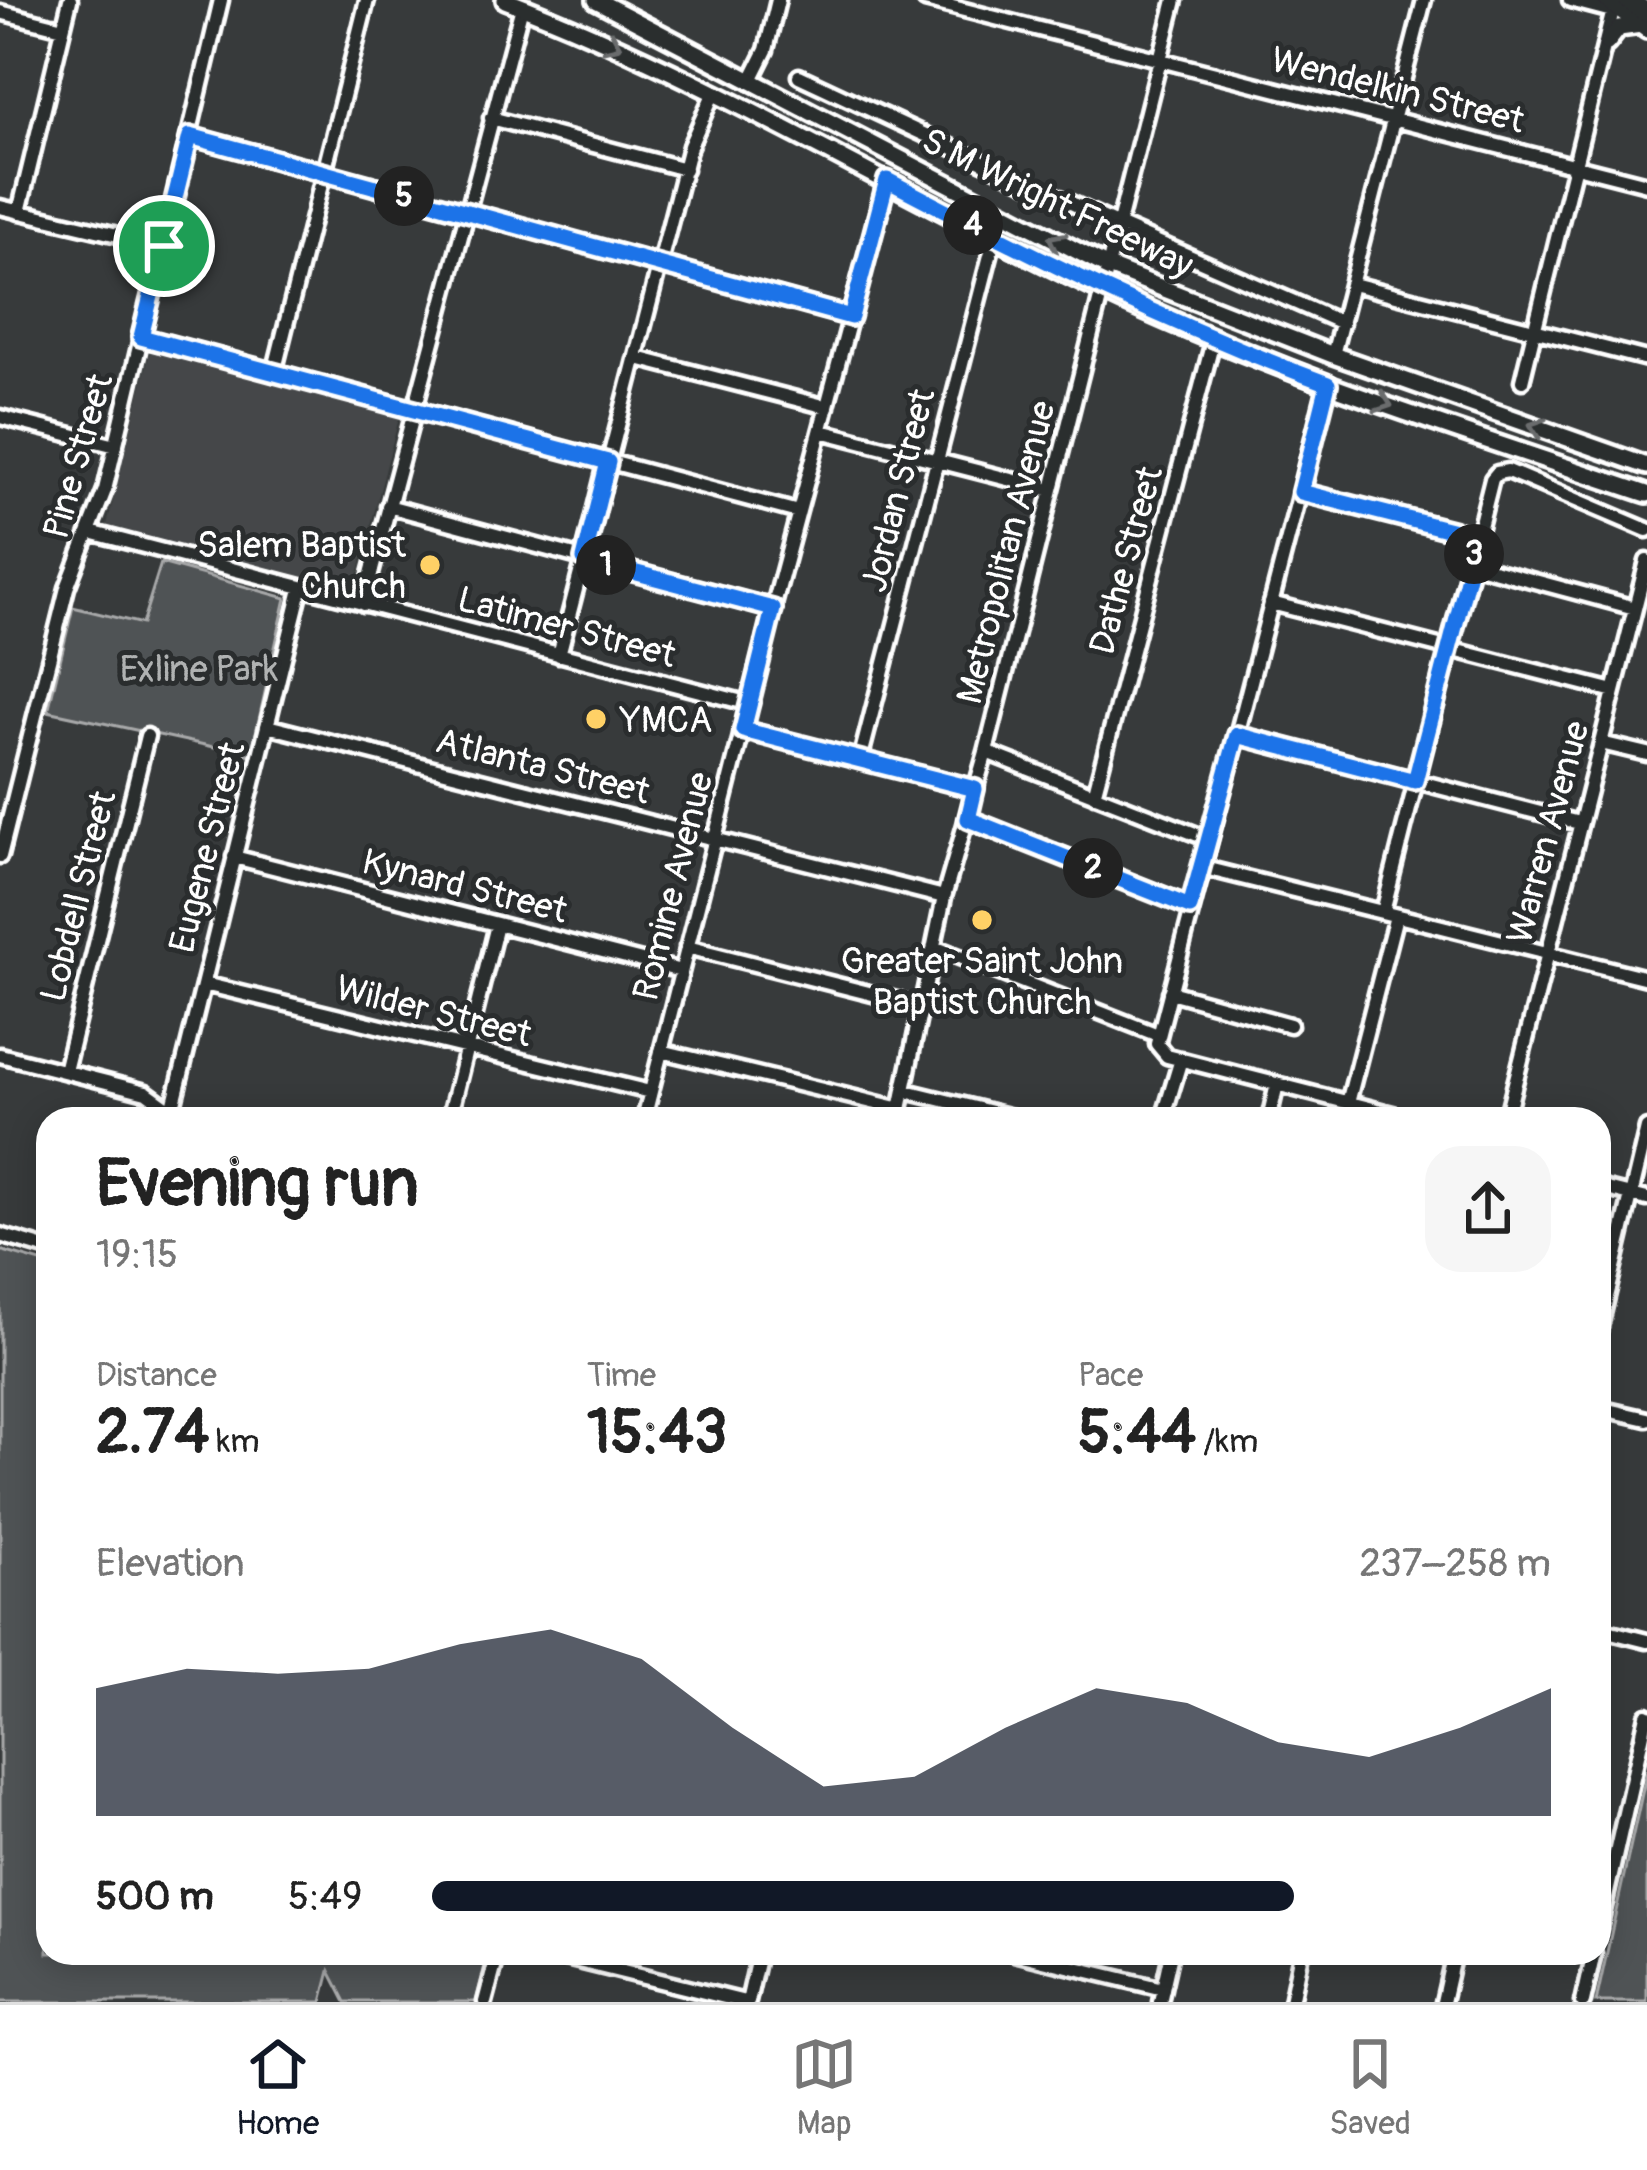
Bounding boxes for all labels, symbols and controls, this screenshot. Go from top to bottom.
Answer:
one-way arrow [601,30,622,54]
street label: Wendelkin Street [1266,37,1529,144]
street label: S M Wright Freeway [914,118,1200,288]
pin: 5 [374,166,434,226]
text: 5 [395,175,413,216]
pin [113,195,215,297]
pin: 4 [943,195,1003,255]
text: 4 [963,204,983,245]
icon: arrive [131,213,197,279]
one-way arrow [1047,231,1068,255]
street label: Pine Street [33,368,124,544]
street label: Jordan Street [851,384,946,597]
one-way arrow [1373,389,1394,413]
street label: Metropolitan Avenue [947,396,1066,708]
one-way arrow [1527,417,1548,441]
street label: Dathe Street [1080,461,1173,659]
place label: Salem Baptist Church [197,523,406,609]
pin: 3 [1444,524,1504,584]
text: 3 [1465,533,1483,574]
pin: 1 [576,535,636,595]
text: 1 [600,544,612,585]
marker: Salem Baptist Church [417,552,443,578]
street label: Latimer Street [453,577,681,678]
park label: Exline Park [120,647,278,692]
place label: YMCA [619,698,712,743]
marker: YMCA [583,706,609,732]
street label: Warren Avenue [1497,716,1600,949]
street label: Atlanta Street [431,718,655,815]
street label: Eugene Street [160,737,255,957]
street label: Romine Avenue [623,767,724,1005]
street label: Lobdell Street [31,786,126,1006]
pin: 2 [1063,838,1123,898]
street label: Kynard Street [358,839,572,934]
text: 2 [1084,847,1102,888]
marker: Greater Saint John Baptist Church [969,907,995,933]
place label: Greater Saint John Baptist Church [841,939,1123,1025]
street label: Wilder Street [331,965,536,1058]
text: Evening run [96,1143,419,1226]
button: share [1425,1146,1551,1272]
text: 19:15 [96,1230,178,1279]
text: Distance [96,1355,217,1396]
text: Time [587,1355,656,1396]
text: Pace [1078,1355,1143,1396]
text: 2.74 [96,1396,209,1471]
text: 15:43 [587,1396,727,1471]
text: 5:44 [1078,1396,1196,1471]
text: km [209,1421,259,1462]
text: /km [1196,1421,1258,1462]
text: Elevation [96,1539,245,1588]
text: 237–258 m [1359,1539,1551,1588]
text: 500 m [96,1872,214,1921]
text: 5:49 [288,1872,362,1921]
tab: Home [236,2031,319,2144]
tab: Map [791,2031,857,2144]
tab: Saved [1329,2031,1411,2144]

